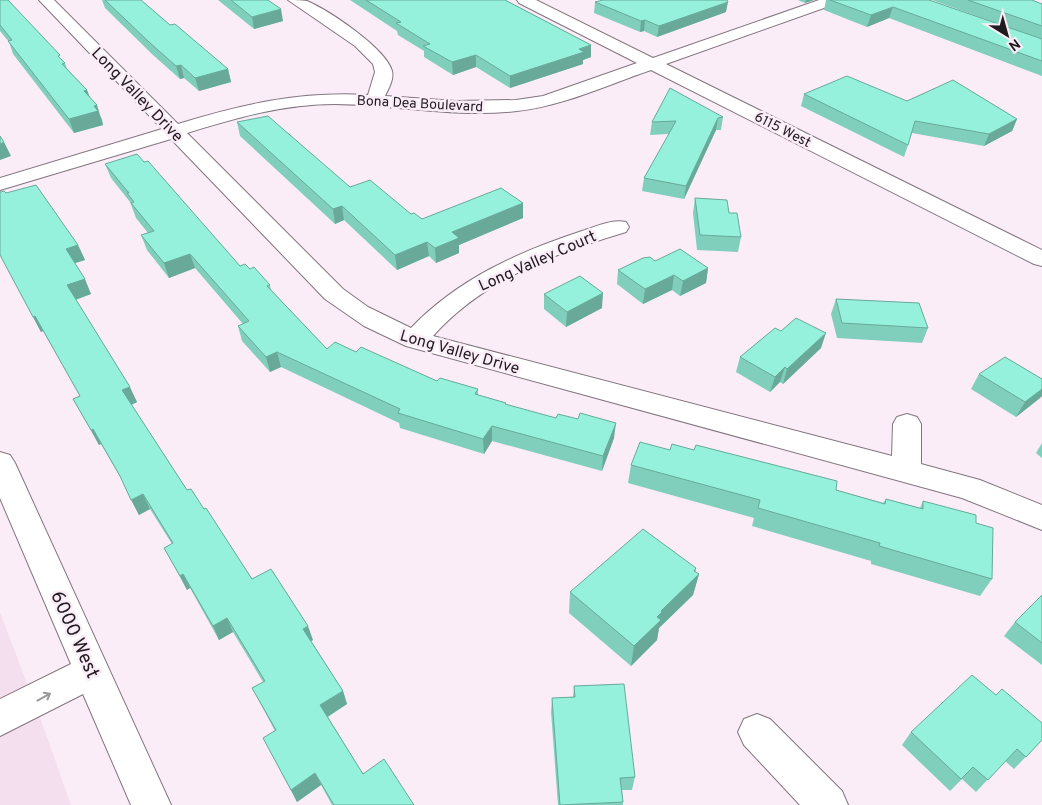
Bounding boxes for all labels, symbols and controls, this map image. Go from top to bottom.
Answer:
north arrow [982,10,1032,60]
text: N [1005,34,1023,54]
street label: Long Valley Drive [86,44,187,147]
street label: Bona Dea Boulevard [356,93,484,116]
street label: 6115 West [751,109,813,152]
street label: Long Valley Court [476,227,600,297]
street label: Long Valley Drive [397,326,522,380]
street label: 6000 West [44,587,104,682]
one-way arrow [36,692,51,701]

